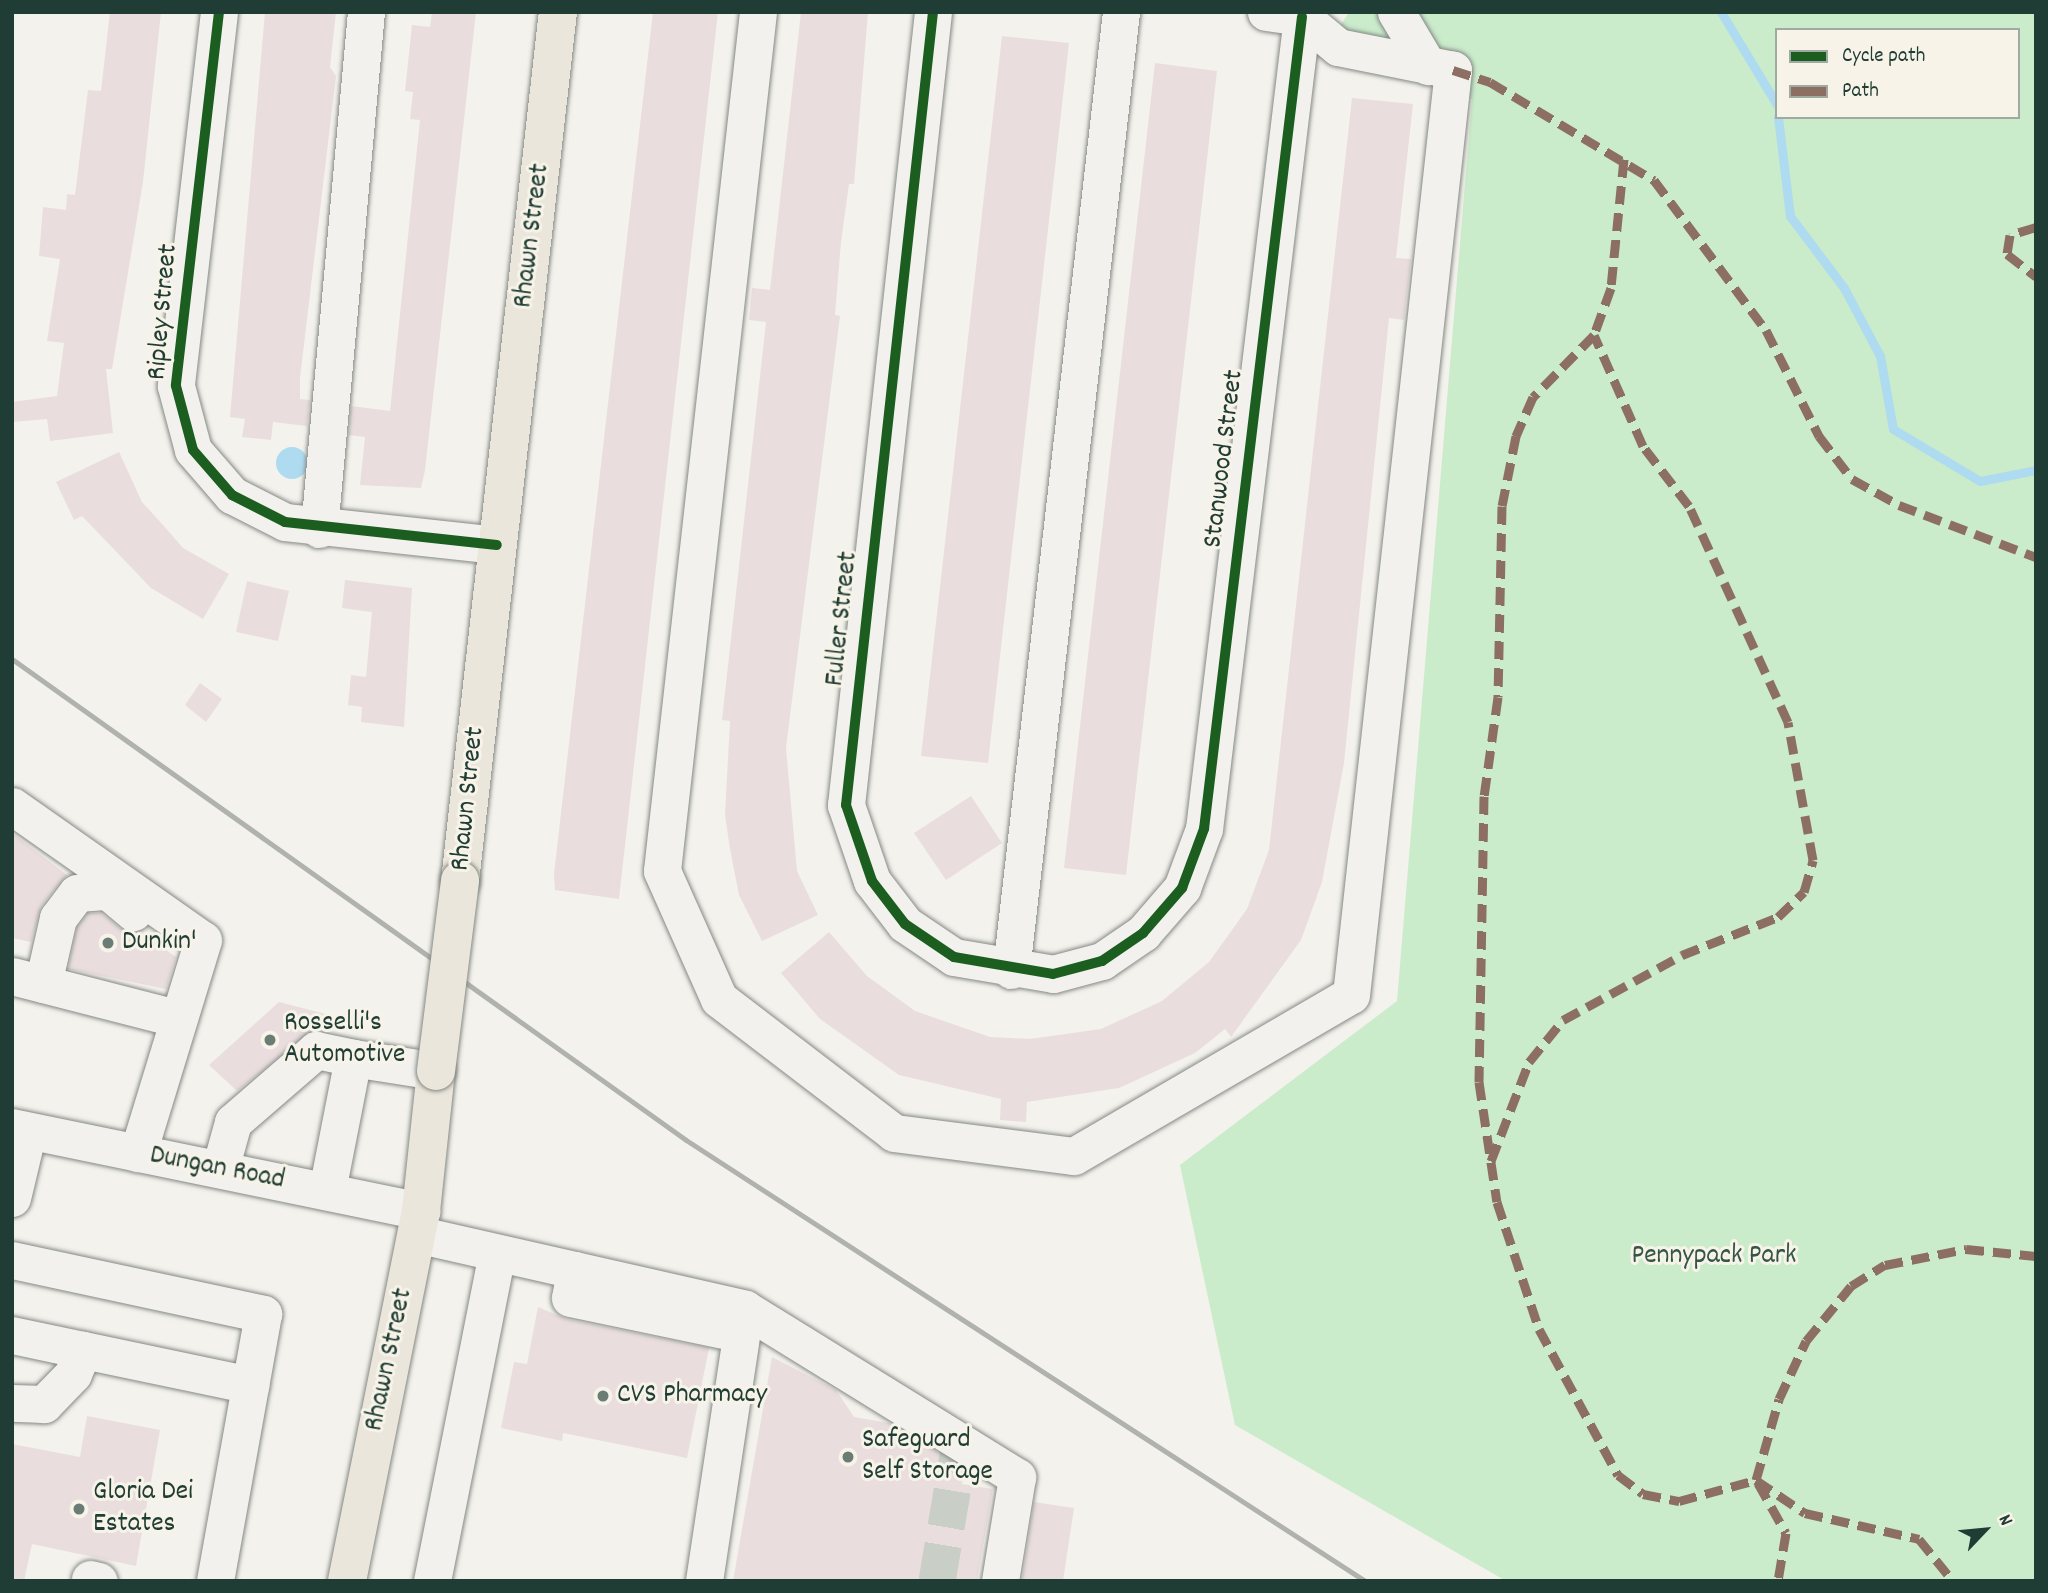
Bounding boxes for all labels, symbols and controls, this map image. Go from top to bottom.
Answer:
legend [1775,28,2020,119]
text: Cycle path [1842,42,1925,72]
text: Path [1842,77,1879,107]
street label: Rhawn Street [507,162,559,310]
street label: Ripley Street [141,243,187,381]
street label: Stanwood Street [1197,368,1253,550]
street label: Fuller Street [819,550,867,688]
street label: Rhawn Street [445,725,493,873]
place label: Dunkin' [122,926,197,960]
marker: Dunkin' [100,935,116,951]
place label: Rosselli's Automotive [284,1007,405,1073]
marker: Rosselli's Automotive [262,1032,278,1048]
street label: Dungan Road [147,1139,287,1199]
park label: Pennypack Park [1631,1240,1797,1274]
street label: Rhawn Street [358,1286,422,1434]
place label: CVS Pharmacy [617,1379,767,1413]
marker: CVS Pharmacy [595,1388,611,1404]
place label: Safeguard Self Storage [862,1424,993,1490]
marker: Safeguard Self Storage [840,1449,856,1465]
place label: Gloria Dei Estates [93,1476,193,1542]
north arrow [1950,1495,2020,1565]
marker: Gloria Dei Estates [71,1501,87,1517]
text: N [1990,1510,2019,1531]

